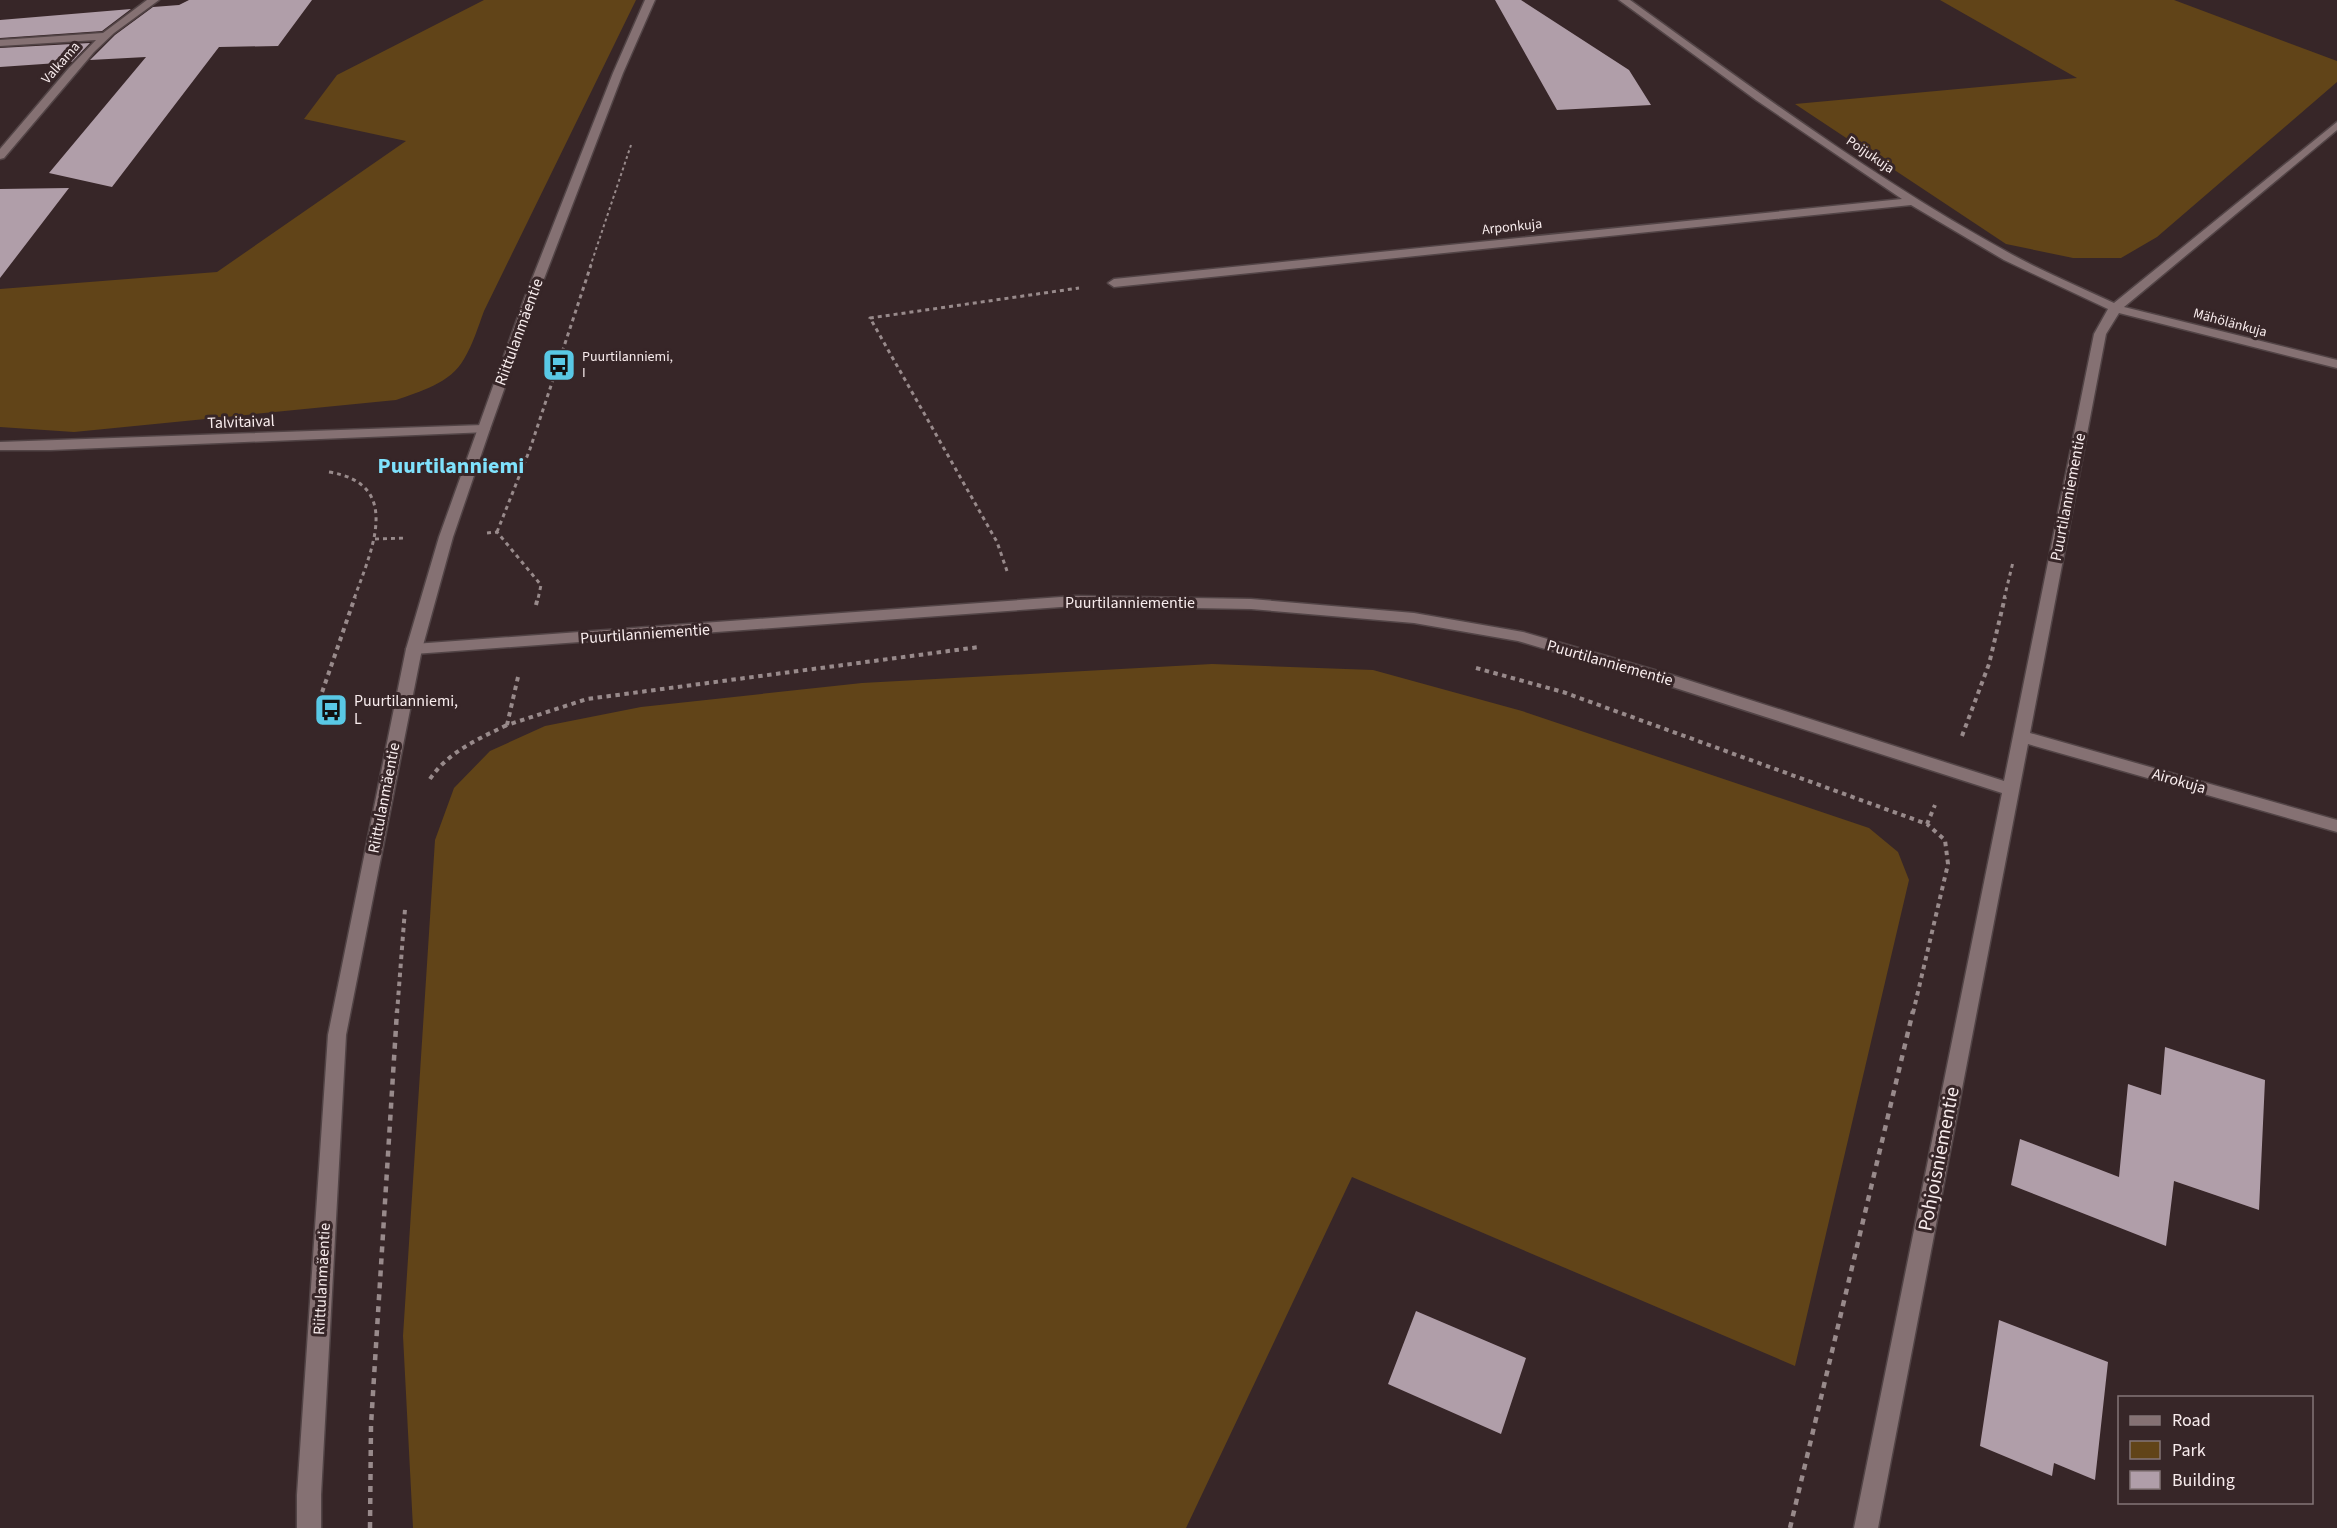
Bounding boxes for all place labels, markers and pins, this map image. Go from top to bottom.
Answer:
bus stop icon: Puurtilanniemi, I [541,347,577,383]
place label: Puurtilanniemi, I [582,347,673,383]
place label: Puurtilanniemi, L [354,690,458,730]
bus stop icon: Puurtilanniemi, L [313,692,349,728]

